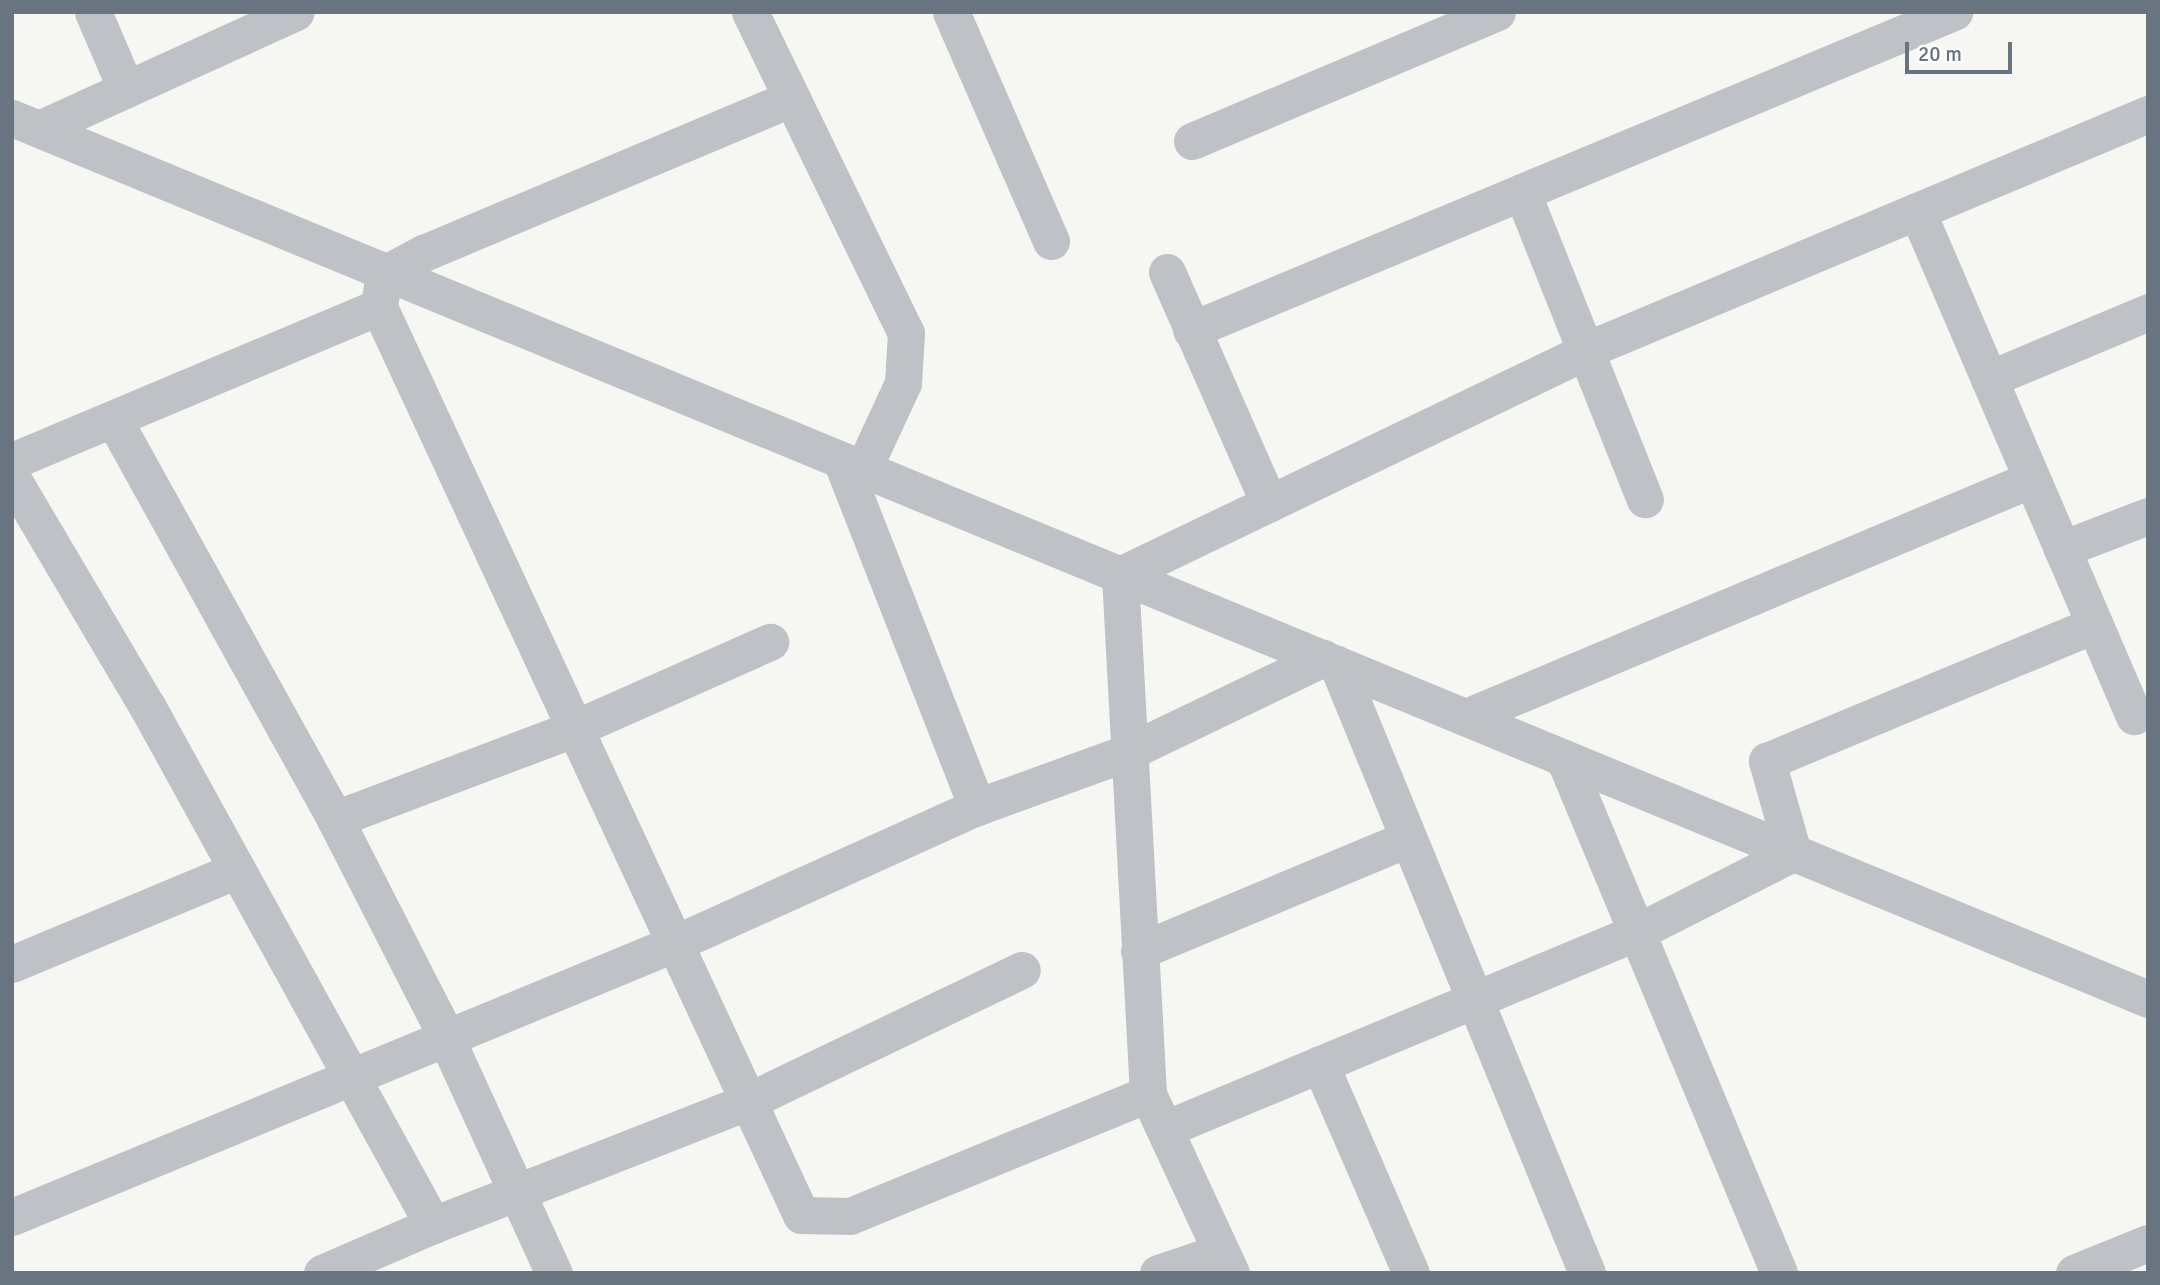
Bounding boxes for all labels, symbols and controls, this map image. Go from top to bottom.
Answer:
scale bar [1908,28,2015,72]
text: 20 m [1918,41,1962,67]

